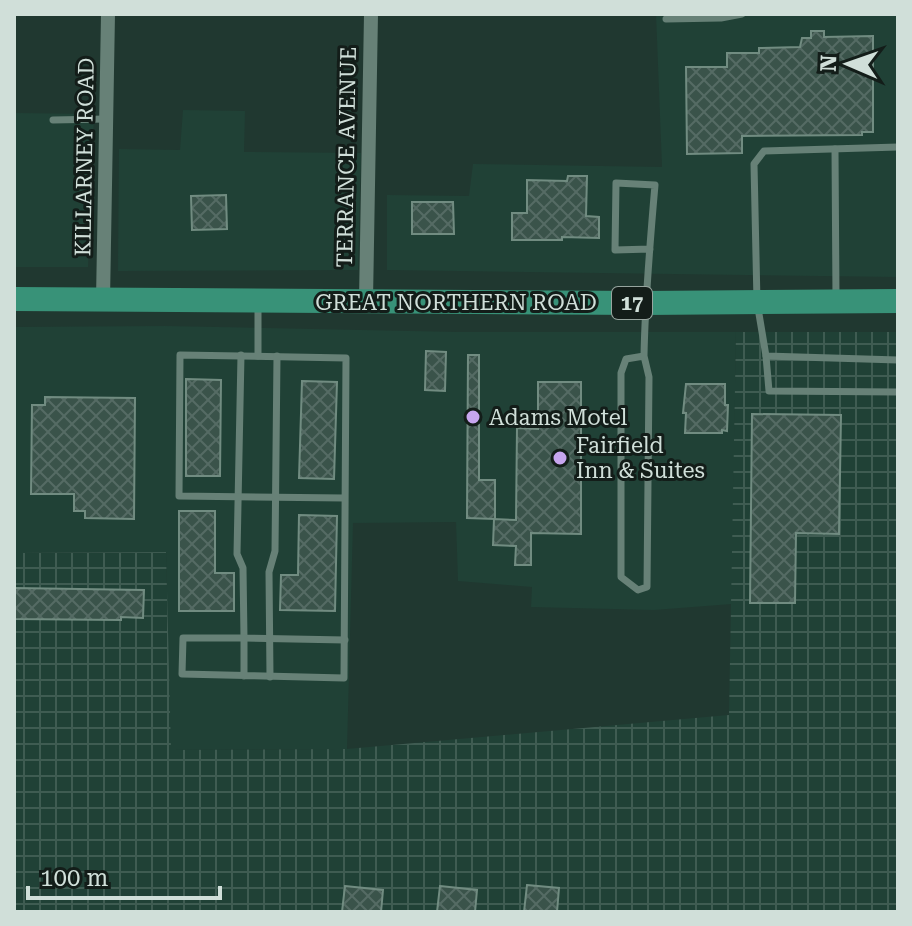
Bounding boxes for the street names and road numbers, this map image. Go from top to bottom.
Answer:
street label: TERRANCE AVENUE [332,46,361,268]
street label: KILLARNEY ROAD [70,57,99,257]
road number: 17 [612,287,652,319]
street label: GREAT NORTHERN ROAD [315,290,597,315]

